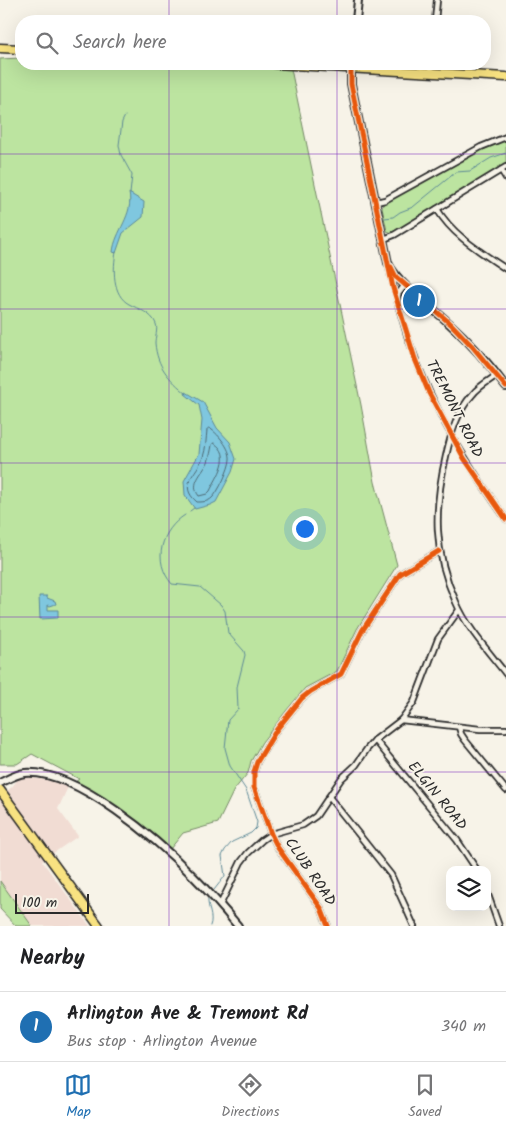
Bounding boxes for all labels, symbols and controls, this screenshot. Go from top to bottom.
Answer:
search box [15,15,491,70]
text: Search here [73,28,167,58]
icon: search [33,29,61,57]
pin: 1 [403,282,435,320]
street label: TREMONT ROAD [419,356,489,463]
your location [292,516,318,542]
street label: ELGIN ROAD [401,756,473,836]
street label: CLUB ROAD [278,833,342,912]
map controls [446,866,491,911]
button: layers [446,866,491,911]
scale bar [15,891,89,914]
text: 100 m [22,892,57,914]
text: Nearby [20,942,85,975]
text: Arlington Ave & Tremont Rd [67,999,308,1029]
text: 1 [34,1014,38,1039]
text: 340 m [441,1014,486,1039]
text: Bus stop · Arlington Avenue [67,1029,257,1054]
tab: Map [64,1071,92,1123]
tab: Directions [221,1071,279,1123]
tab: Saved [408,1071,442,1123]

